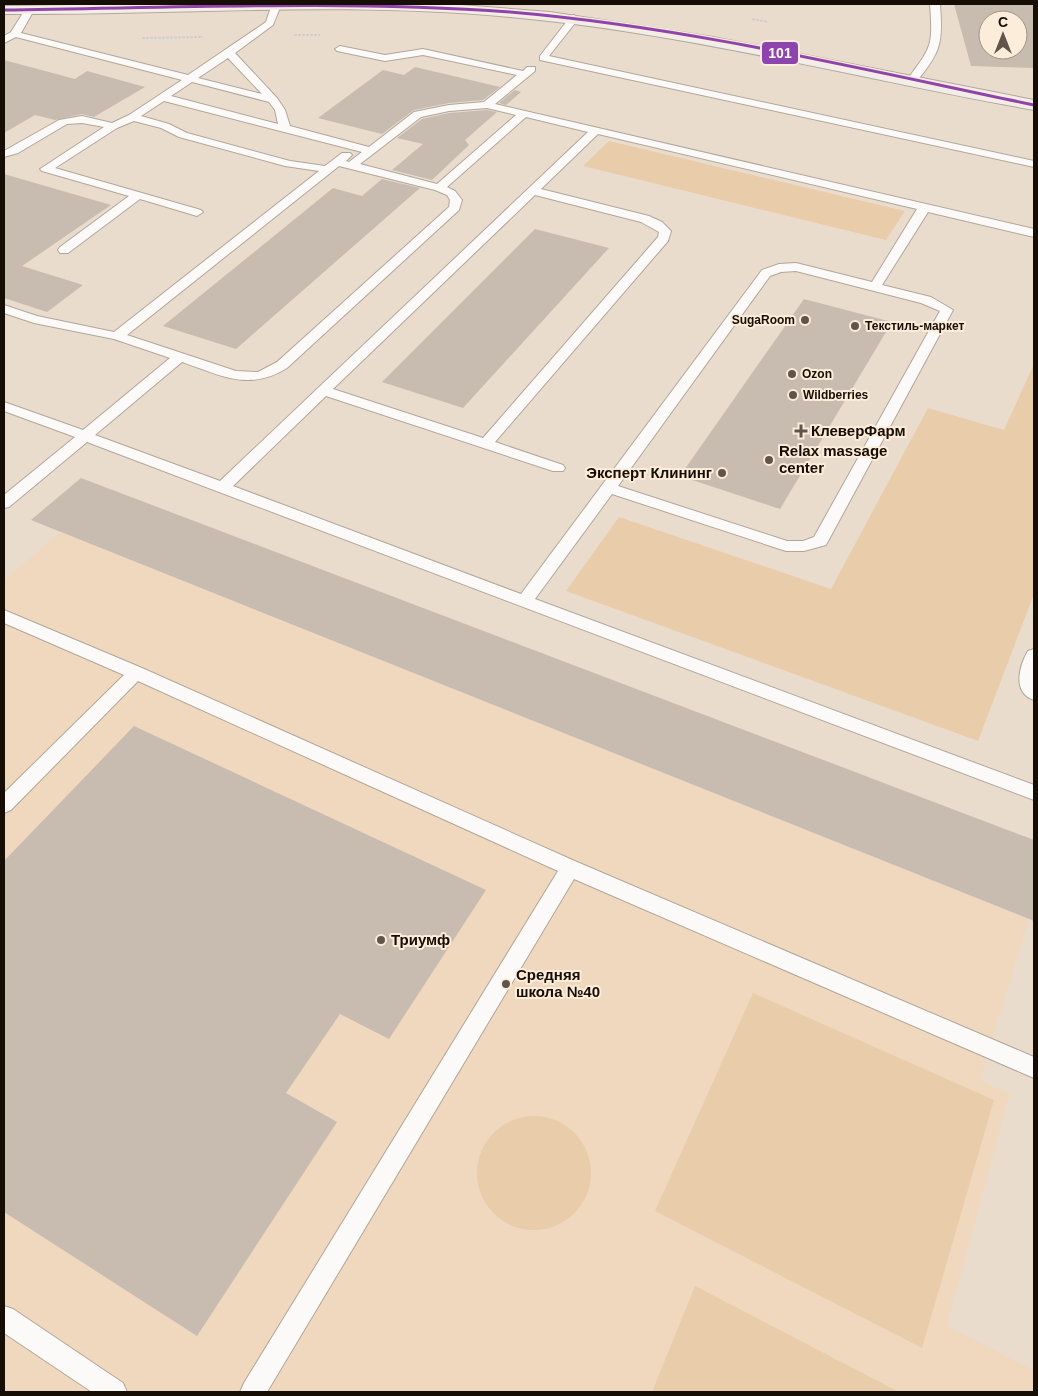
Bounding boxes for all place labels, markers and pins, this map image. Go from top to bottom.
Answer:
place label: SugaRoom [732,313,795,327]
marker: SugaRoom [799,314,811,326]
place label: Текстиль-маркет [865,319,964,333]
marker: Текстиль-маркет [849,320,861,332]
place label: Ozon [802,367,832,381]
marker: Ozon [786,368,798,380]
place label: Wildberries [803,388,869,402]
marker: Wildberries [787,389,799,401]
place label: КлеверФарм [811,422,906,439]
marker: КлеверФарм [795,425,807,437]
place label: Relax massage center [779,442,887,476]
marker: Relax massage center [763,454,775,466]
place label: Эксперт Клининг [586,464,712,481]
marker: Эксперт Клининг [716,467,728,479]
place label: Триумф [391,931,450,948]
marker: Триумф [375,934,387,946]
place label: Средняя школа №40 [516,966,600,1000]
marker: Средняя школа №40 [500,978,512,990]

